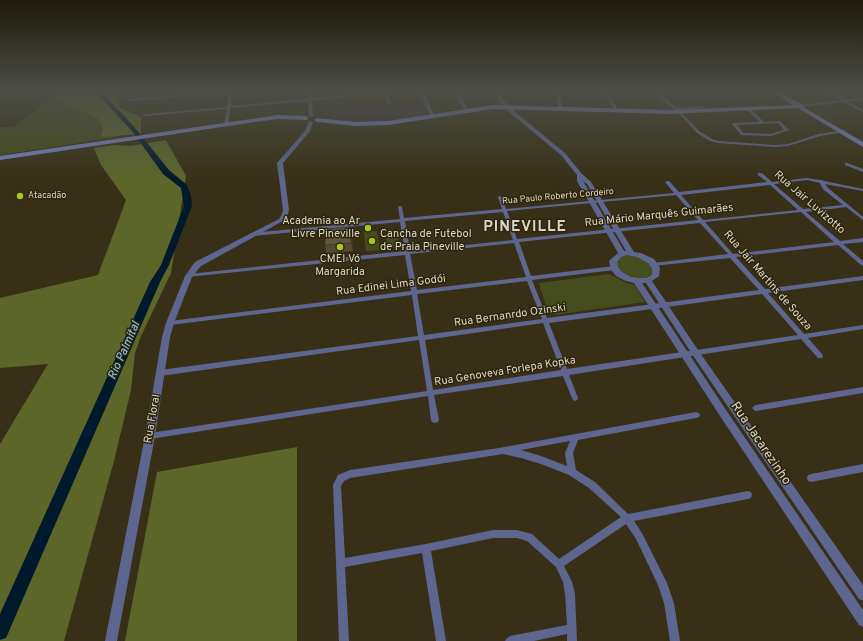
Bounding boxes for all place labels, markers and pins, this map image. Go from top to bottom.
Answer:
marker: Atacadão [15,191,25,201]
place label: Atacadão [28,191,66,201]
place label: Academia ao Ar Livre Pineville [282,215,360,241]
marker: Academia ao Ar Livre Pineville [363,223,373,233]
place label: Cancha de Futebol de Praia Pineville [380,228,472,254]
marker: Cancha de Futebol de Praia Pineville [367,236,377,246]
marker: CMEI Vó Margarida [335,242,345,252]
place label: CMEI Vó Margarida [315,253,365,279]

